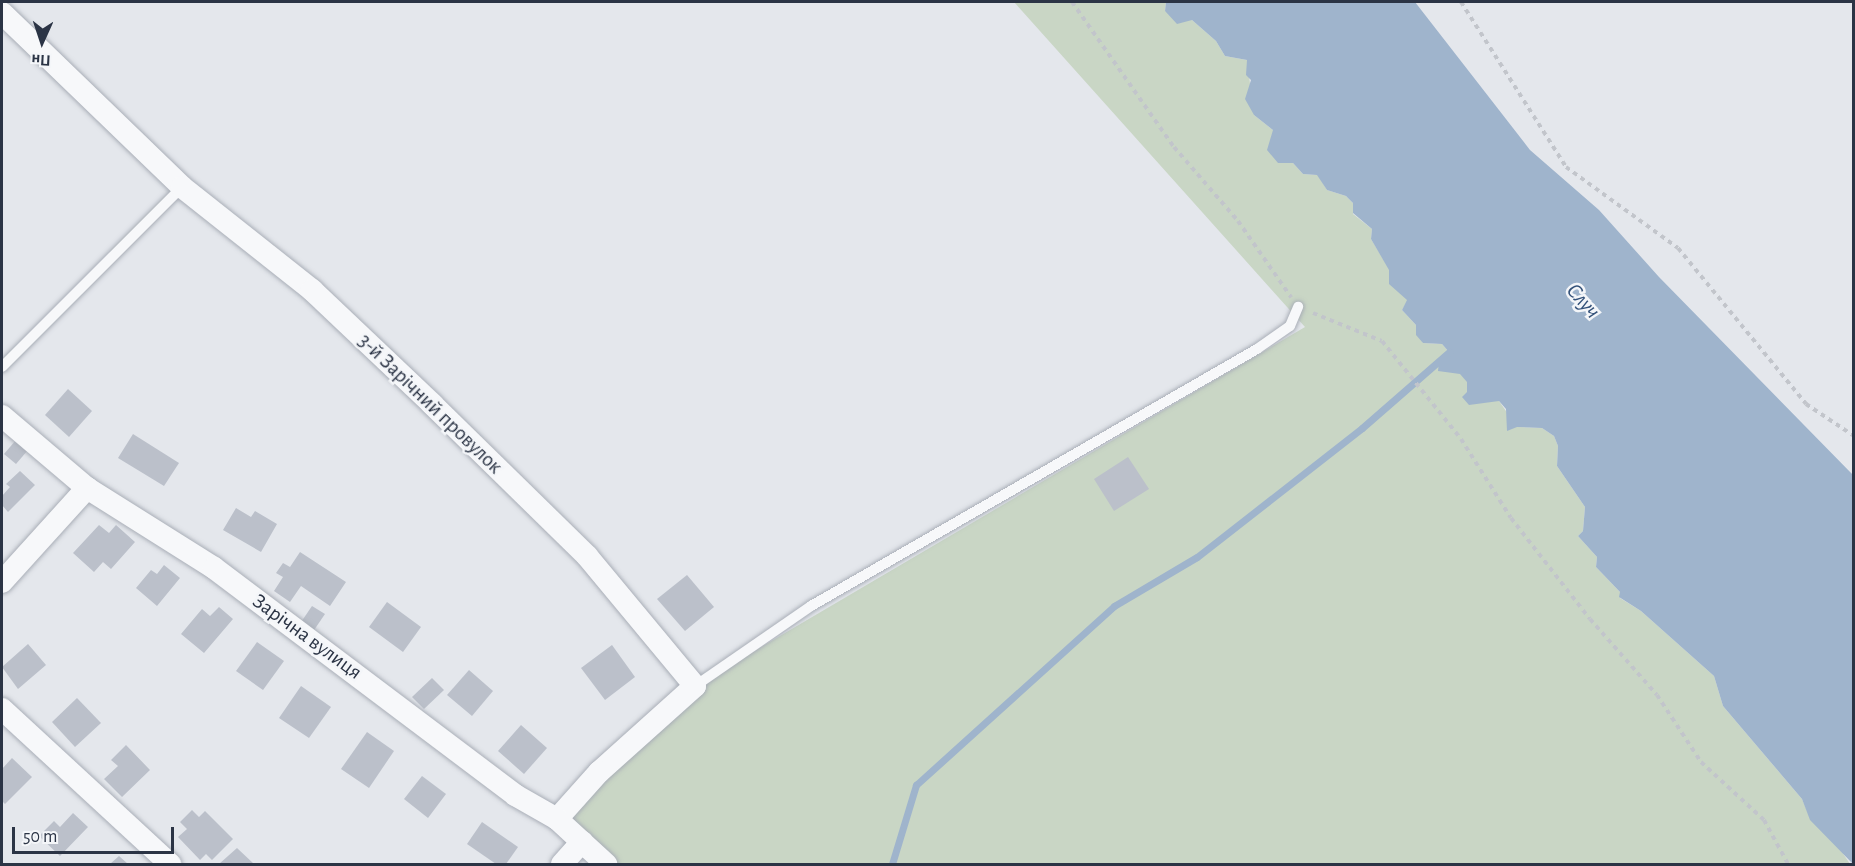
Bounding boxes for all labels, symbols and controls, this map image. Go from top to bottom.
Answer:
north arrow [12,12,72,72]
text: Пн [31,51,51,68]
water label: Случ [1560,278,1606,324]
street label: 3-й Зарічний провулок [353,329,507,479]
street label: Зарічна вулиця [247,589,367,685]
scale bar [15,815,177,853]
text: 50 m [23,828,57,846]

